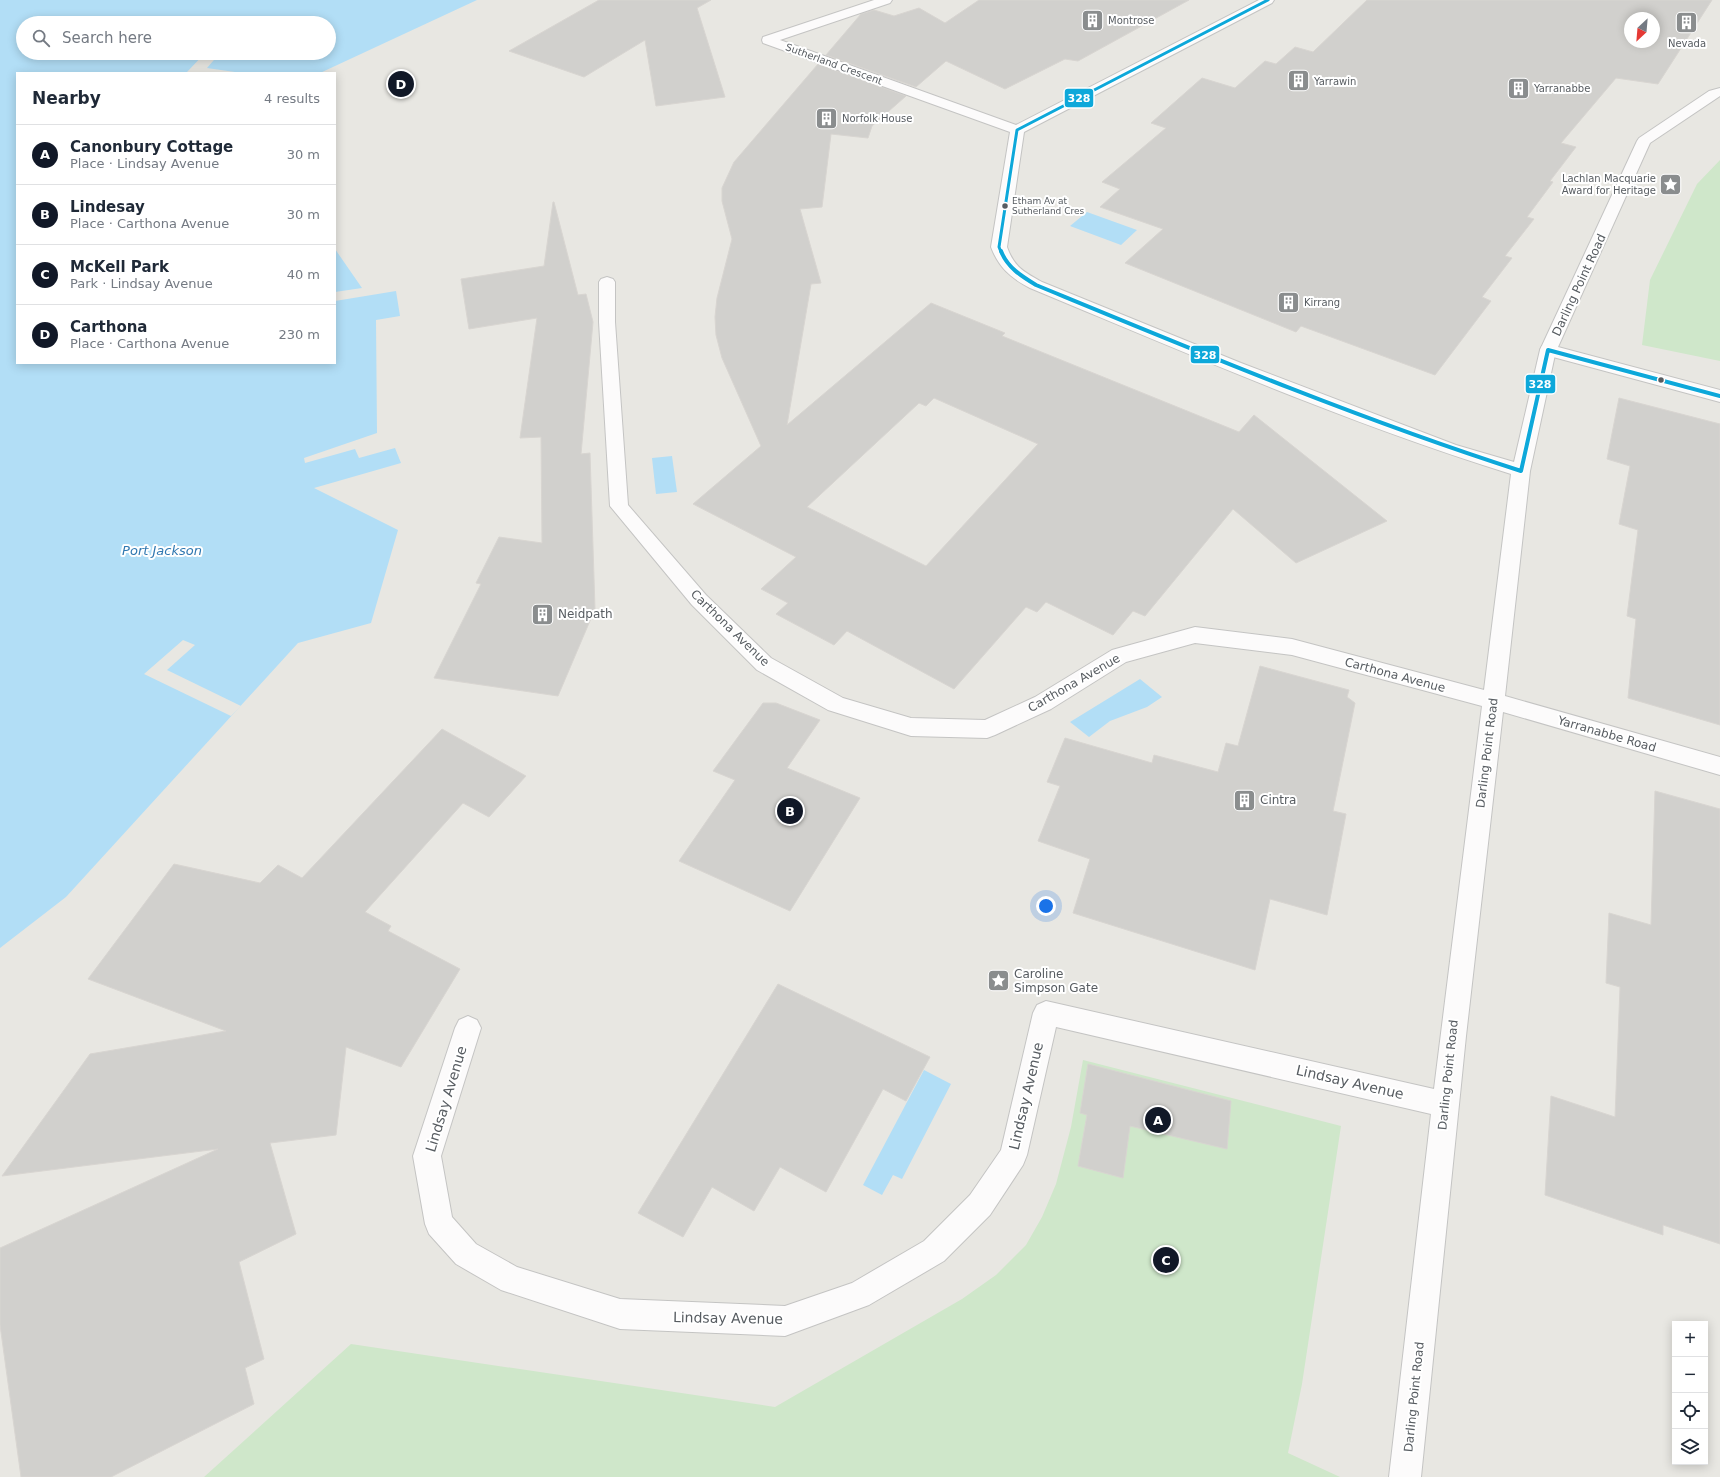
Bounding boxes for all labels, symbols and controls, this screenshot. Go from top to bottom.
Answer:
building icon: Montrose [1079,7,1105,33]
building icon: Nevada [1674,10,1700,36]
north arrow [1624,12,1660,48]
place label: Montrose [1108,15,1154,26]
search box [16,16,336,60]
icon: search [30,27,52,49]
text: Search here [62,29,152,47]
place label: Nevada [1668,38,1706,49]
street label: Sutherland Crescent [784,41,884,87]
building icon: Yarrawin [1285,68,1311,94]
pin: D [388,69,414,99]
building icon: Yarranabbe [1505,75,1531,101]
place label: Yarrawin [1313,76,1356,87]
place label: Yarranabbe [1533,83,1590,94]
text: Nearby [32,88,101,108]
line badge: 328 [1064,88,1094,108]
text: 4 results [264,91,320,106]
text: 328 [1068,92,1090,105]
building icon: Norfolk House [814,105,840,131]
place label: Norfolk House [842,113,912,124]
text: Canonbury Cottage [70,138,233,156]
text: A [40,147,50,162]
text: 30 m [287,147,320,162]
text: Place · Lindsay Avenue [70,156,219,171]
place icon: Lachlan Macquarie Award for Heritage [1658,171,1684,197]
place label: Lachlan Macquarie Award for Heritage [1562,173,1656,196]
place label: Etham Av at Sutherland Cres [1012,196,1085,216]
text: Lindesay [70,198,145,216]
marker: Etham Av at Sutherland Cres [1000,201,1010,211]
text: B [40,207,50,222]
text: 30 m [287,207,320,222]
text: Place · Carthona Avenue [70,216,229,231]
street label: Darling Point Road [1549,232,1609,338]
text: McKell Park [70,258,169,276]
text: C [40,267,50,282]
text: 40 m [287,267,320,282]
text: Park · Lindsay Avenue [70,276,213,291]
building icon: Kirrang [1276,289,1302,315]
place label: Kirrang [1304,297,1340,308]
text: Carthona [70,318,147,336]
text: D [40,327,50,342]
text: 230 m [278,327,320,342]
text: Place · Carthona Avenue [70,336,229,351]
line badge: 328 [1190,345,1220,364]
text: 328 [1194,349,1216,362]
line badge: 328 [1525,374,1556,394]
unlabelled marker [1656,375,1666,385]
text: 328 [1529,378,1551,391]
water label: Port Jackson [122,543,202,558]
street label: Carthona Avenue [688,587,772,669]
building icon: Neidpath [530,601,556,627]
place label: Neidpath [558,607,613,621]
street label: Carthona Avenue [1026,651,1122,715]
street label: Carthona Avenue [1343,655,1447,695]
street label: Darling Point Road [1473,697,1501,809]
street label: Yarranabbe Road [1555,713,1658,755]
building icon: Cintra [1231,787,1257,813]
place label: Cintra [1260,793,1296,807]
pin: B [777,796,803,826]
your location [1036,896,1056,916]
place label: Caroline Simpson Gate [1014,967,1098,995]
place icon: Caroline Simpson Gate [985,968,1011,994]
street label: Darling Point Road [1435,1019,1461,1131]
street label: Lindsay Avenue [1006,1041,1046,1151]
street label: Lindsay Avenue [422,1044,470,1154]
street label: Lindsay Avenue [1295,1062,1405,1102]
pin: A [1145,1105,1171,1135]
pin: C [1153,1245,1179,1275]
street label: Lindsay Avenue [673,1309,783,1327]
map controls [1672,1321,1708,1465]
button: + [1672,1321,1708,1357]
street label: Darling Point Road [1401,1341,1427,1453]
button: − [1672,1357,1708,1393]
button: locate [1672,1393,1708,1429]
button: layers [1672,1429,1708,1465]

